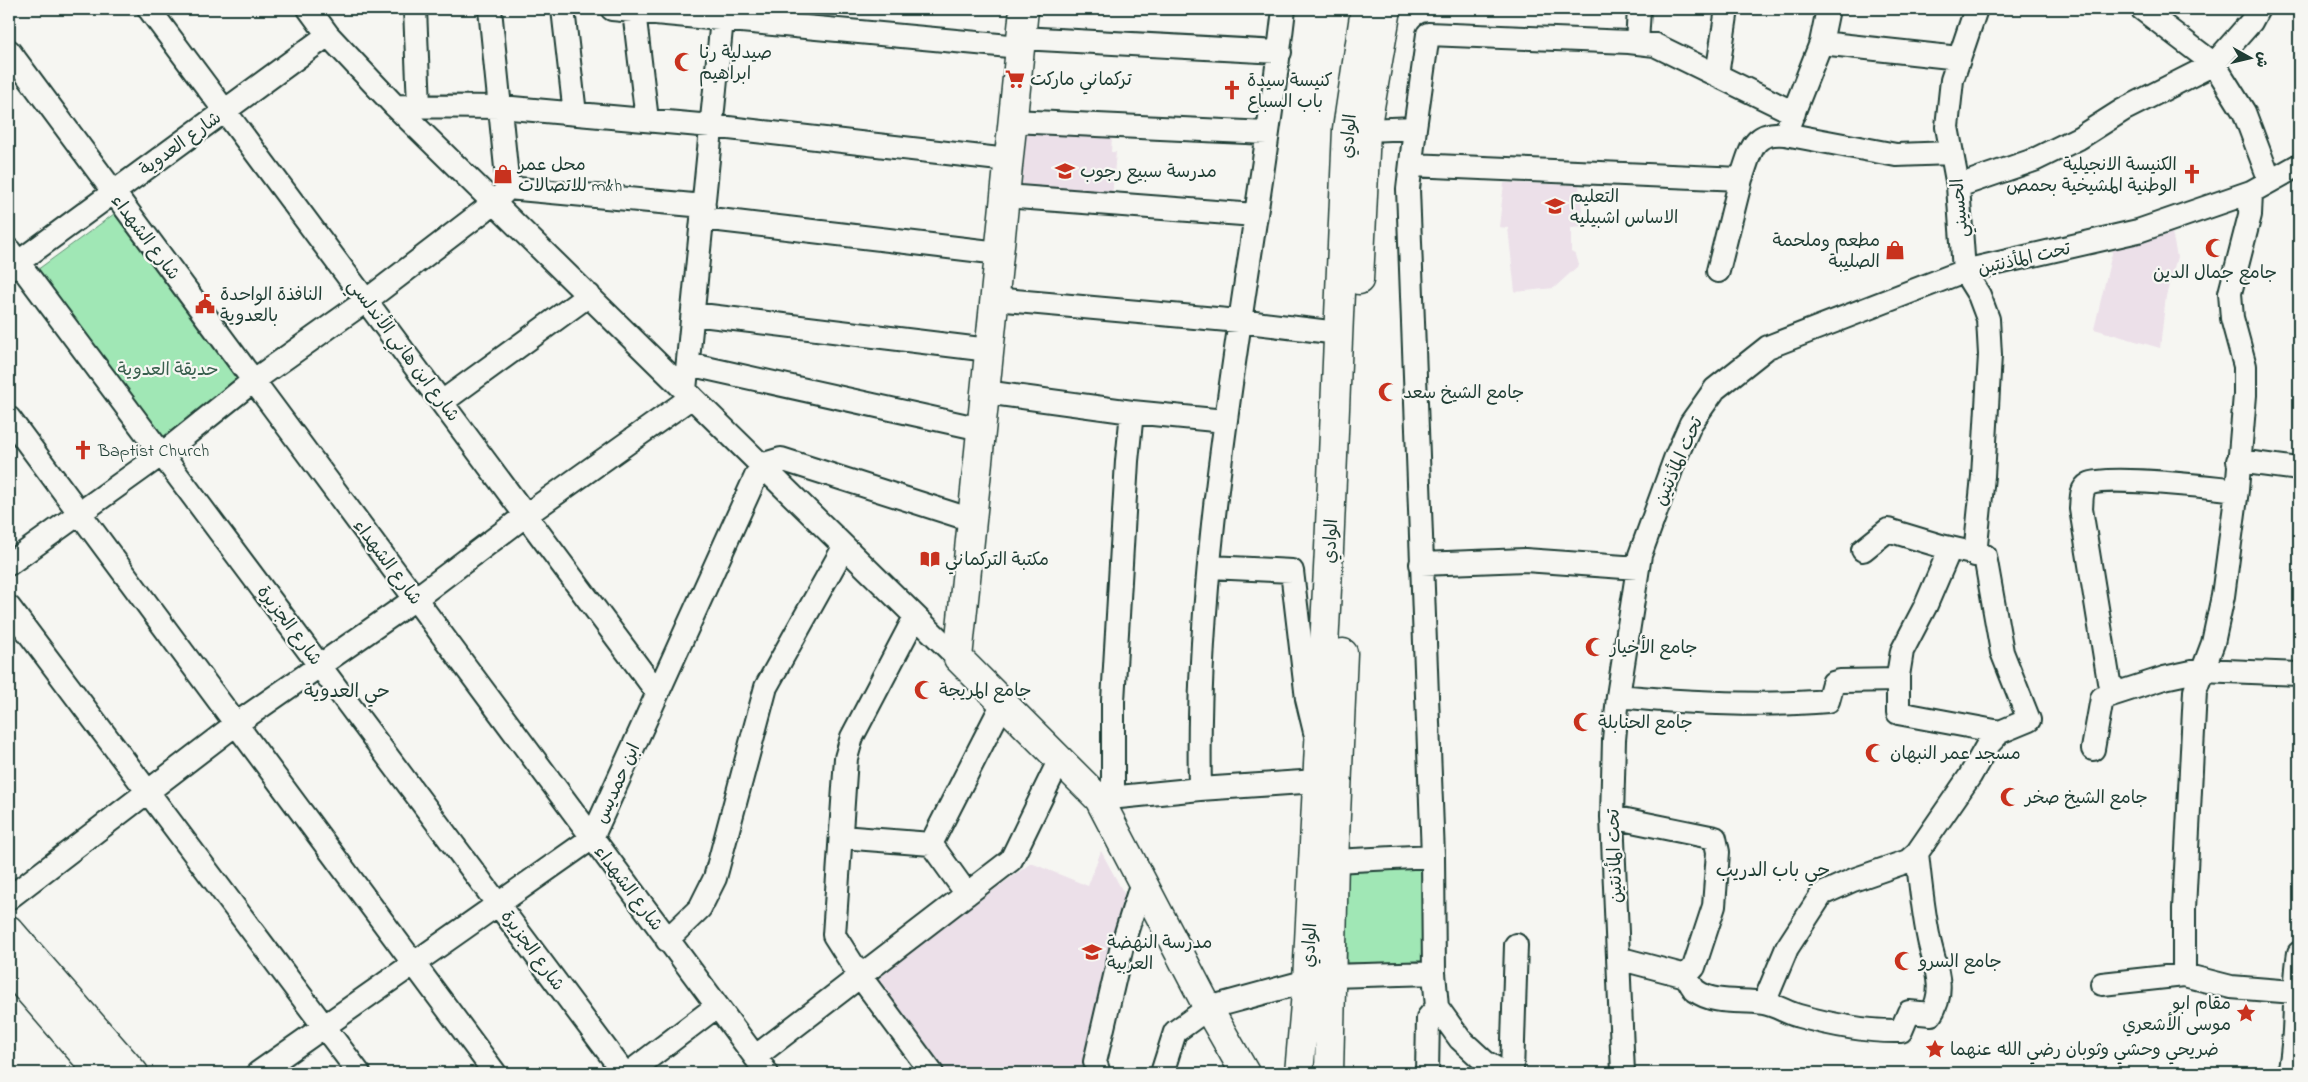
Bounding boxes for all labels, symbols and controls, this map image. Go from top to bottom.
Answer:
north arrow [2226,32,2276,82]
place label: صيدلية رنا ابراهيم [699,41,772,88]
mosque icon: صيدلية رنا ابراهيم [673,51,695,73]
text: ش [2250,51,2273,69]
supermarket icon: تركماني ماركت [1004,68,1026,90]
place label: تركماني ماركت [1030,68,1132,95]
place label: كنيسة سيدة باب السباع [1247,69,1333,116]
church icon: كنيسة سيدة باب السباع [1221,79,1243,101]
street label: شارع العدوية [135,106,228,183]
street label: الوادي [1335,113,1365,160]
place label: محل عمر للاتصالات m&h [516,153,622,200]
place label: الكنيسة الانجيلية الوطنية المشيخية بحمص [2006,153,2177,200]
school or university icon: مدرسة سبيع رجوب [1054,160,1076,182]
place label: مدرسة سبيع رجوب [1080,160,1217,186]
shop icon: محل عمر للاتصالات m&h [492,163,514,185]
church icon: الكنيسة الانجيلية الوطنية المشيخية بحمص [2181,163,2203,185]
street label: الحسيني [1945,177,1978,239]
place label: التعلیم الاساس اشبیلیه [1570,185,1678,232]
street label: شارع الشهداء [104,190,185,286]
school or university icon: التعلیم الاساس اشبیلیه [1544,195,1566,217]
place label: مطعم وملحمة الصليبة [1773,229,1880,276]
street label: تحت المأذنتين [1975,236,2074,283]
mosque icon: جامع جمال الدين [2204,237,2226,259]
shop icon: مطعم وملحمة الصليبة [1884,239,1906,261]
place label: جامع جمال الدين [2153,261,2277,287]
street label: شارع ابن هاني الأندلسي [339,274,466,429]
place label: النافذة الواحدة بالعدوية [220,283,323,330]
public building icon: النافذة الواحدة بالعدوية [194,293,216,315]
park label: حديقة العدوية [118,358,218,384]
mosque icon: جامع الشيخ سعد [1377,381,1399,403]
place label: جامع الشيخ سعد [1403,381,1524,407]
street label: تحت المأذنتين [1649,413,1711,510]
church icon: Baptist Church [72,439,94,461]
place label: Baptist Church [97,439,209,465]
street label: شارع الشهداء [346,515,427,611]
street label: الوادي [1318,518,1346,564]
library icon: مكتبة التركماني [919,548,941,570]
place label: مكتبة التركماني [945,548,1049,575]
street label: شارع الجزيرة [250,581,327,672]
place label: جامع الأخيار [1608,635,1698,662]
mosque icon: جامع الأخيار [1584,636,1606,658]
district label: حي العدوية [304,679,390,707]
mosque icon: جامع المريجة [913,679,935,701]
place label: جامع المريجة [939,679,1031,705]
mosque icon: جامع الحنابلة [1572,711,1594,733]
place label: جامع الحنابلة [1598,711,1693,737]
street label: ابن حمديس [590,739,648,828]
mosque icon: مسجد عمر النبهان [1864,742,1886,764]
place label: مسجد عمر النبهان [1890,742,2021,768]
mosque icon: جامع الشيخ صخر [1999,786,2021,808]
place label: جامع الشيخ صخر [2023,786,2148,812]
street label: تحت المأذنتين [1601,807,1631,904]
street label: شارع الشهداء [587,841,668,937]
district label: حي باب الدريب [1716,858,1830,886]
street label: شارع الجزيرة [493,905,570,997]
street label: الوادي [1297,922,1325,968]
place label: مدرسة النهضة العربية [1107,931,1212,978]
school or university icon: مدرسة النهضة العربية [1081,941,1103,963]
mosque icon: جامع السرو [1893,950,1915,972]
place label: جامع السرو [1917,950,2002,976]
place label: مقام ابو موسى الأشعري [2122,992,2231,1039]
place icon: مقام ابو موسى الأشعري [2235,1002,2257,1024]
place icon: ضريحي وحشي وثوبان رضي الله عنهما [1924,1038,1946,1060]
place label: ضريحي وحشي وثوبان رضي الله عنهما [1950,1038,2219,1065]

